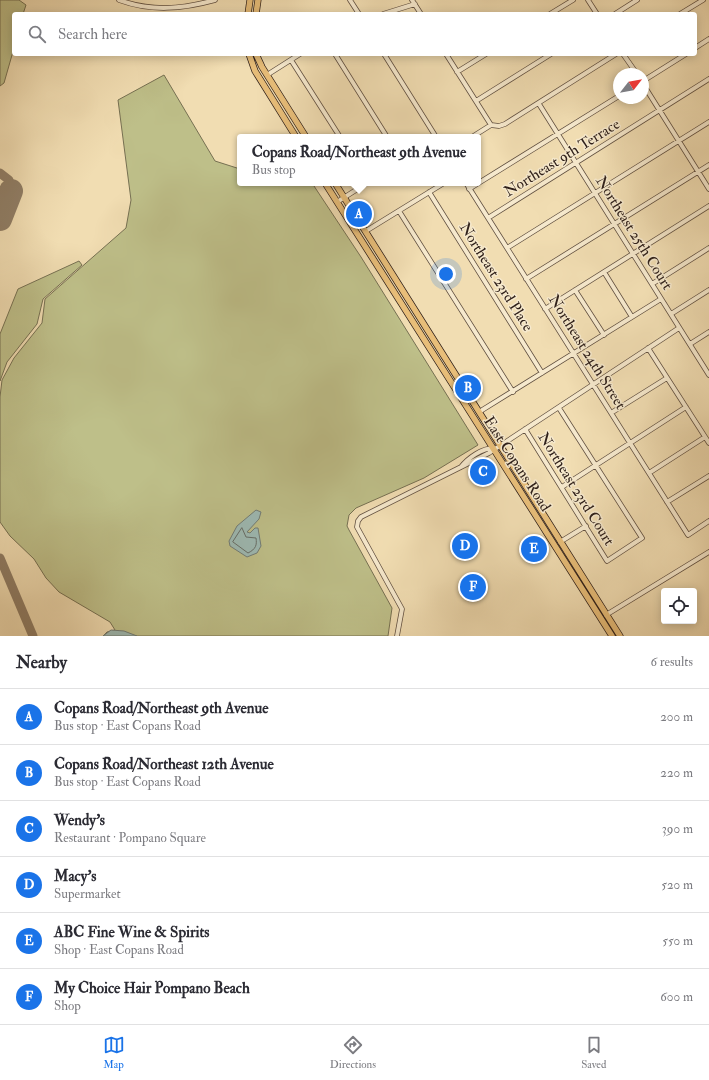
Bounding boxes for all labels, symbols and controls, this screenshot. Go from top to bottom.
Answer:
search box [12,12,697,56]
icon: search [26,23,48,45]
text: Search here [58,25,127,44]
north arrow [613,68,649,104]
street label: Northeast 9th Terrace [501,115,623,201]
popup [237,134,481,186]
text: Copans Road/Northeast 9th Avenue [252,143,466,162]
text: Bus stop [252,162,296,178]
street label: Northeast 25th Court [591,173,677,294]
pin: A [346,199,372,229]
street label: Northeast 23rd Place [455,219,537,335]
your location [436,264,456,284]
street label: Northeast 24th Street [544,291,630,413]
pin: B [455,373,481,403]
street label: East Copans Road [480,413,554,515]
street label: Northeast 23rd Court [533,429,619,549]
pin: C [470,457,496,487]
pin: D [452,531,478,561]
pin: E [521,534,547,564]
pin: F [460,572,486,602]
map controls [661,588,697,624]
button: locate [661,588,697,624]
text: Nearby [16,652,67,673]
text: 6 results [650,654,693,670]
text: Copans Road/Northeast 9th Avenue [54,699,268,718]
text: A [25,709,33,725]
text: 200 m [660,709,693,725]
text: Bus stop · East Copans Road [54,718,201,734]
text: Copans Road/Northeast 12th Avenue [54,755,274,774]
text: B [25,765,33,781]
text: 220 m [660,765,693,781]
text: Bus stop · East Copans Road [54,774,201,790]
text: Wendy's [54,811,105,830]
text: C [24,821,34,837]
text: 390 m [662,821,693,837]
text: Restaurant · Pompano Square [54,830,206,846]
text: Macy's [54,867,96,886]
text: D [24,877,34,893]
text: 520 m [661,877,693,893]
text: Supermarket [54,886,121,902]
text: ABC Fine Wine & Spirits [54,923,209,942]
text: E [24,933,34,949]
text: 550 m [662,933,693,949]
text: Shop · East Copans Road [54,942,184,958]
text: My Choice Hair Pompano Beach [54,979,250,998]
text: F [25,989,33,1005]
text: 600 m [660,989,693,1005]
text: Shop [54,998,81,1014]
tab: Map [103,1034,125,1071]
tab: Directions [330,1034,376,1071]
tab: Saved [581,1034,606,1071]

